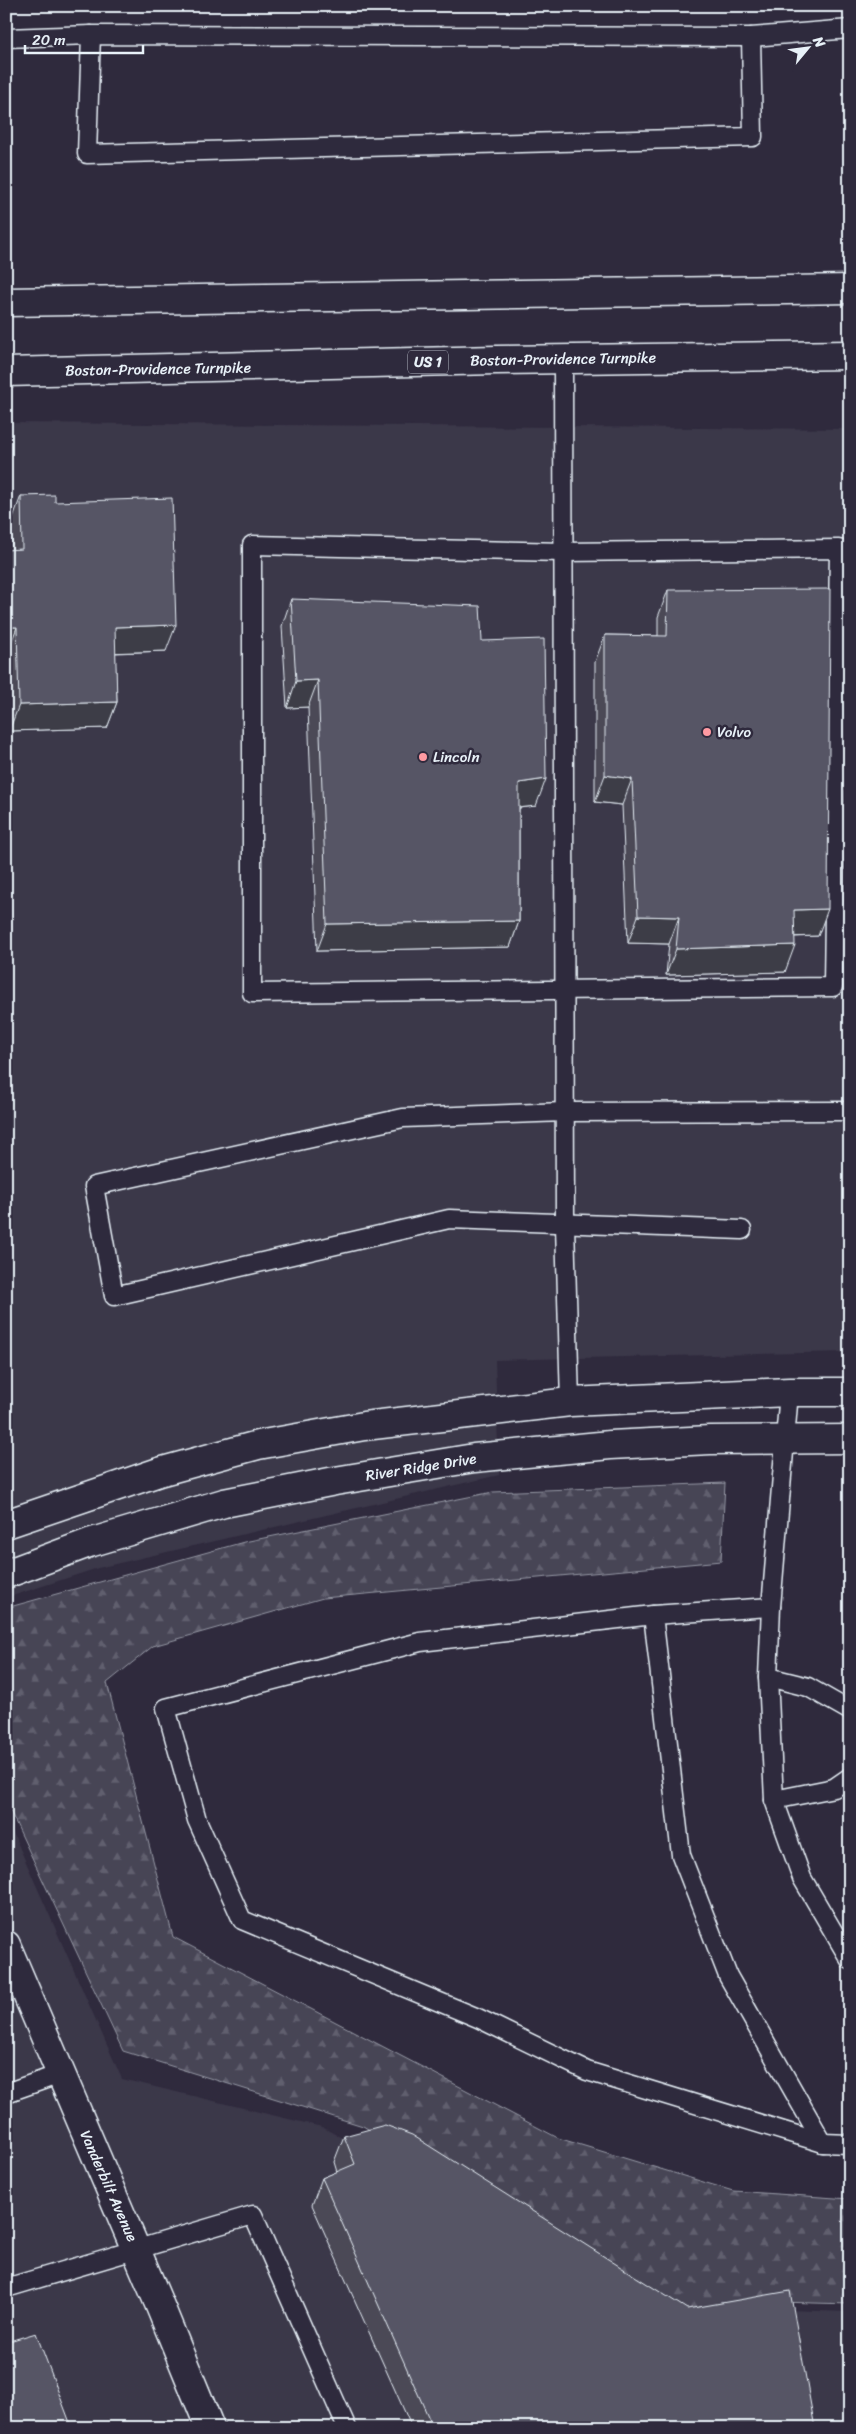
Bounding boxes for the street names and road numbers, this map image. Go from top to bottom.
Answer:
street label: Boston-Providence Turnpike [470,344,656,374]
road number: US 1 [408,351,448,374]
street label: Boston-Providence Turnpike [65,354,251,384]
street label: River Ridge Drive [364,1445,478,1489]
street label: Vanderbilt Avenue [73,2126,145,2246]

